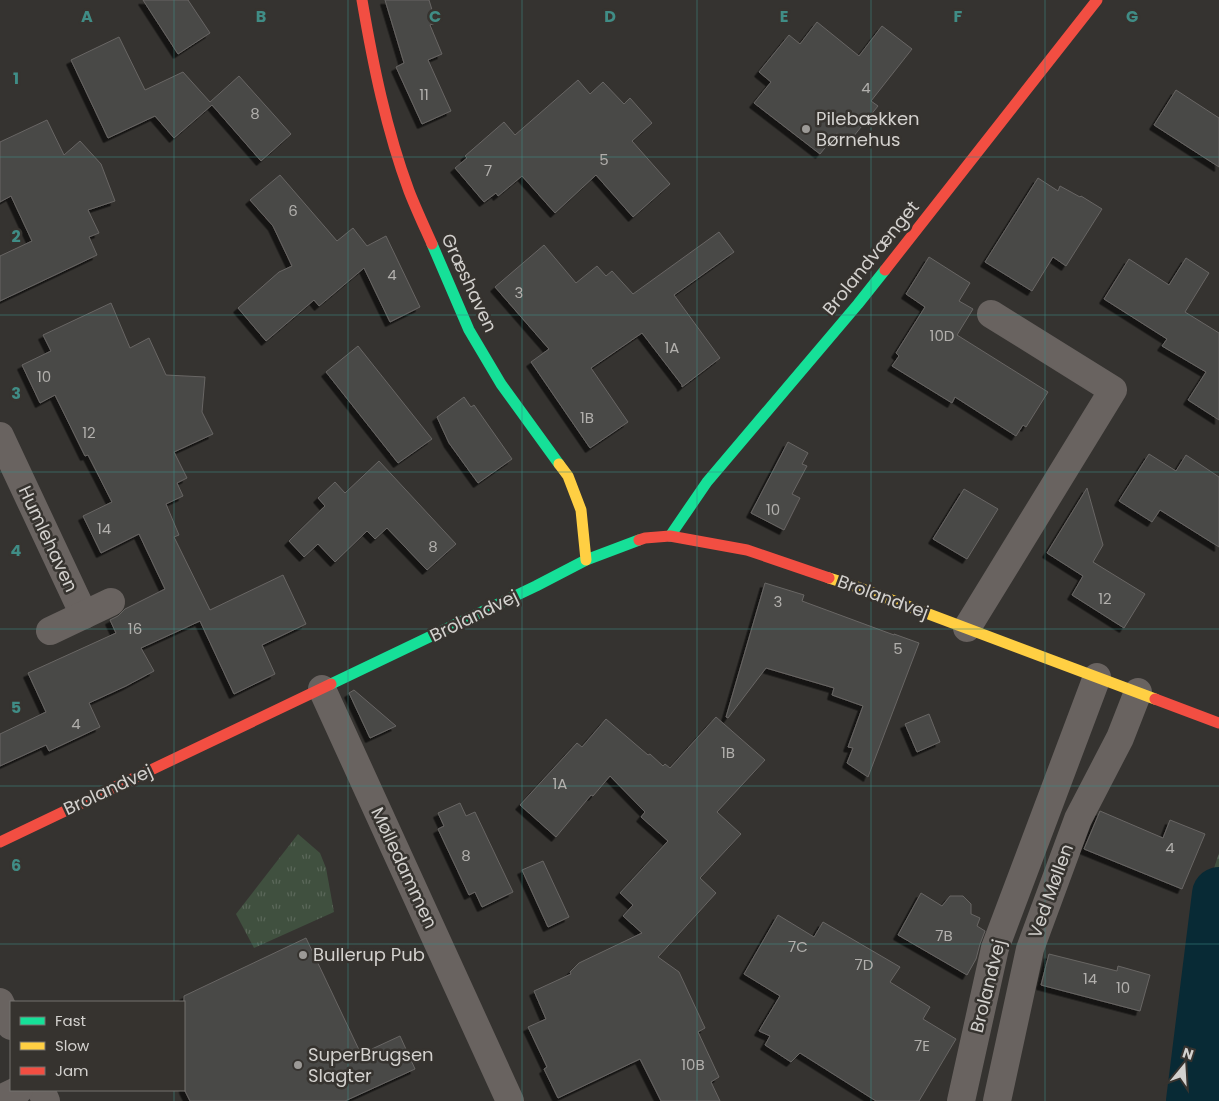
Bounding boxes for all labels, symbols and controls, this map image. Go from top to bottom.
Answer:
text: A [81,5,93,28]
text: B [256,5,266,28]
text: C [429,5,441,28]
text: D [604,5,616,28]
text: E [780,5,788,28]
text: F [954,5,963,28]
text: G [1126,5,1138,28]
text: 1 [13,67,19,90]
house number: 4 [861,77,871,98]
house number: 11 [419,84,429,105]
house number: 8 [250,103,260,124]
place label: Pilebækken Børnehus [816,106,920,152]
marker: Pilebækken Børnehus [800,123,812,135]
house number: 5 [599,149,609,170]
house number: 7 [484,160,492,181]
street label: Brolandvænget [817,195,925,320]
house number: 6 [288,200,298,221]
text: 2 [11,225,21,248]
street label: Græshaven [436,229,503,336]
house number: 4 [387,264,397,285]
house number: 3 [515,282,523,303]
house number: 10D [930,325,954,346]
house number: 1A [665,337,679,358]
house number: 10 [37,366,51,387]
text: 3 [11,382,21,405]
house number: 1B [580,407,594,428]
house number: 12 [82,422,96,443]
street label: Humlehaven [13,482,84,596]
house number: 10 [766,499,780,520]
house number: 14 [97,518,111,539]
house number: 8 [428,536,438,557]
text: 4 [11,539,22,562]
street label: Brolandvej [834,568,932,625]
street label: Brolandvej [425,583,522,648]
house number: 12 [1098,588,1112,609]
house number: 3 [774,591,782,612]
house number: 16 [128,618,142,639]
house number: 5 [893,638,903,659]
text: 5 [11,696,21,719]
house number: 4 [71,713,81,734]
house number: 1B [721,742,735,763]
street label: Brolandvej [59,758,156,821]
house number: 1A [553,773,567,794]
street label: Mølledammen [365,803,443,932]
house number: 4 [1165,837,1175,858]
street label: Ved Møllen [1022,840,1079,942]
house number: 8 [461,845,471,866]
text: 6 [11,854,21,877]
house number: 7B [935,925,953,946]
house number: 7C [788,936,808,957]
street label: Brolandvej [964,937,1011,1035]
place label: Bullerup Pub [313,942,425,967]
marker: Bullerup Pub [297,949,309,961]
house number: 7D [855,954,873,975]
house number: 14 [1083,968,1097,989]
house number: 10 [1116,977,1130,998]
legend [10,1001,185,1091]
text: Fast [55,1010,86,1031]
text: Slow [55,1035,90,1056]
house number: 7E [914,1035,930,1056]
north arrow [1159,1041,1209,1091]
place label: SuperBrugsen Slagter [308,1042,434,1088]
text: N [1180,1042,1196,1065]
house number: 10B [681,1054,705,1075]
marker: SuperBrugsen Slagter [292,1059,304,1071]
text: Jam [55,1060,89,1081]

